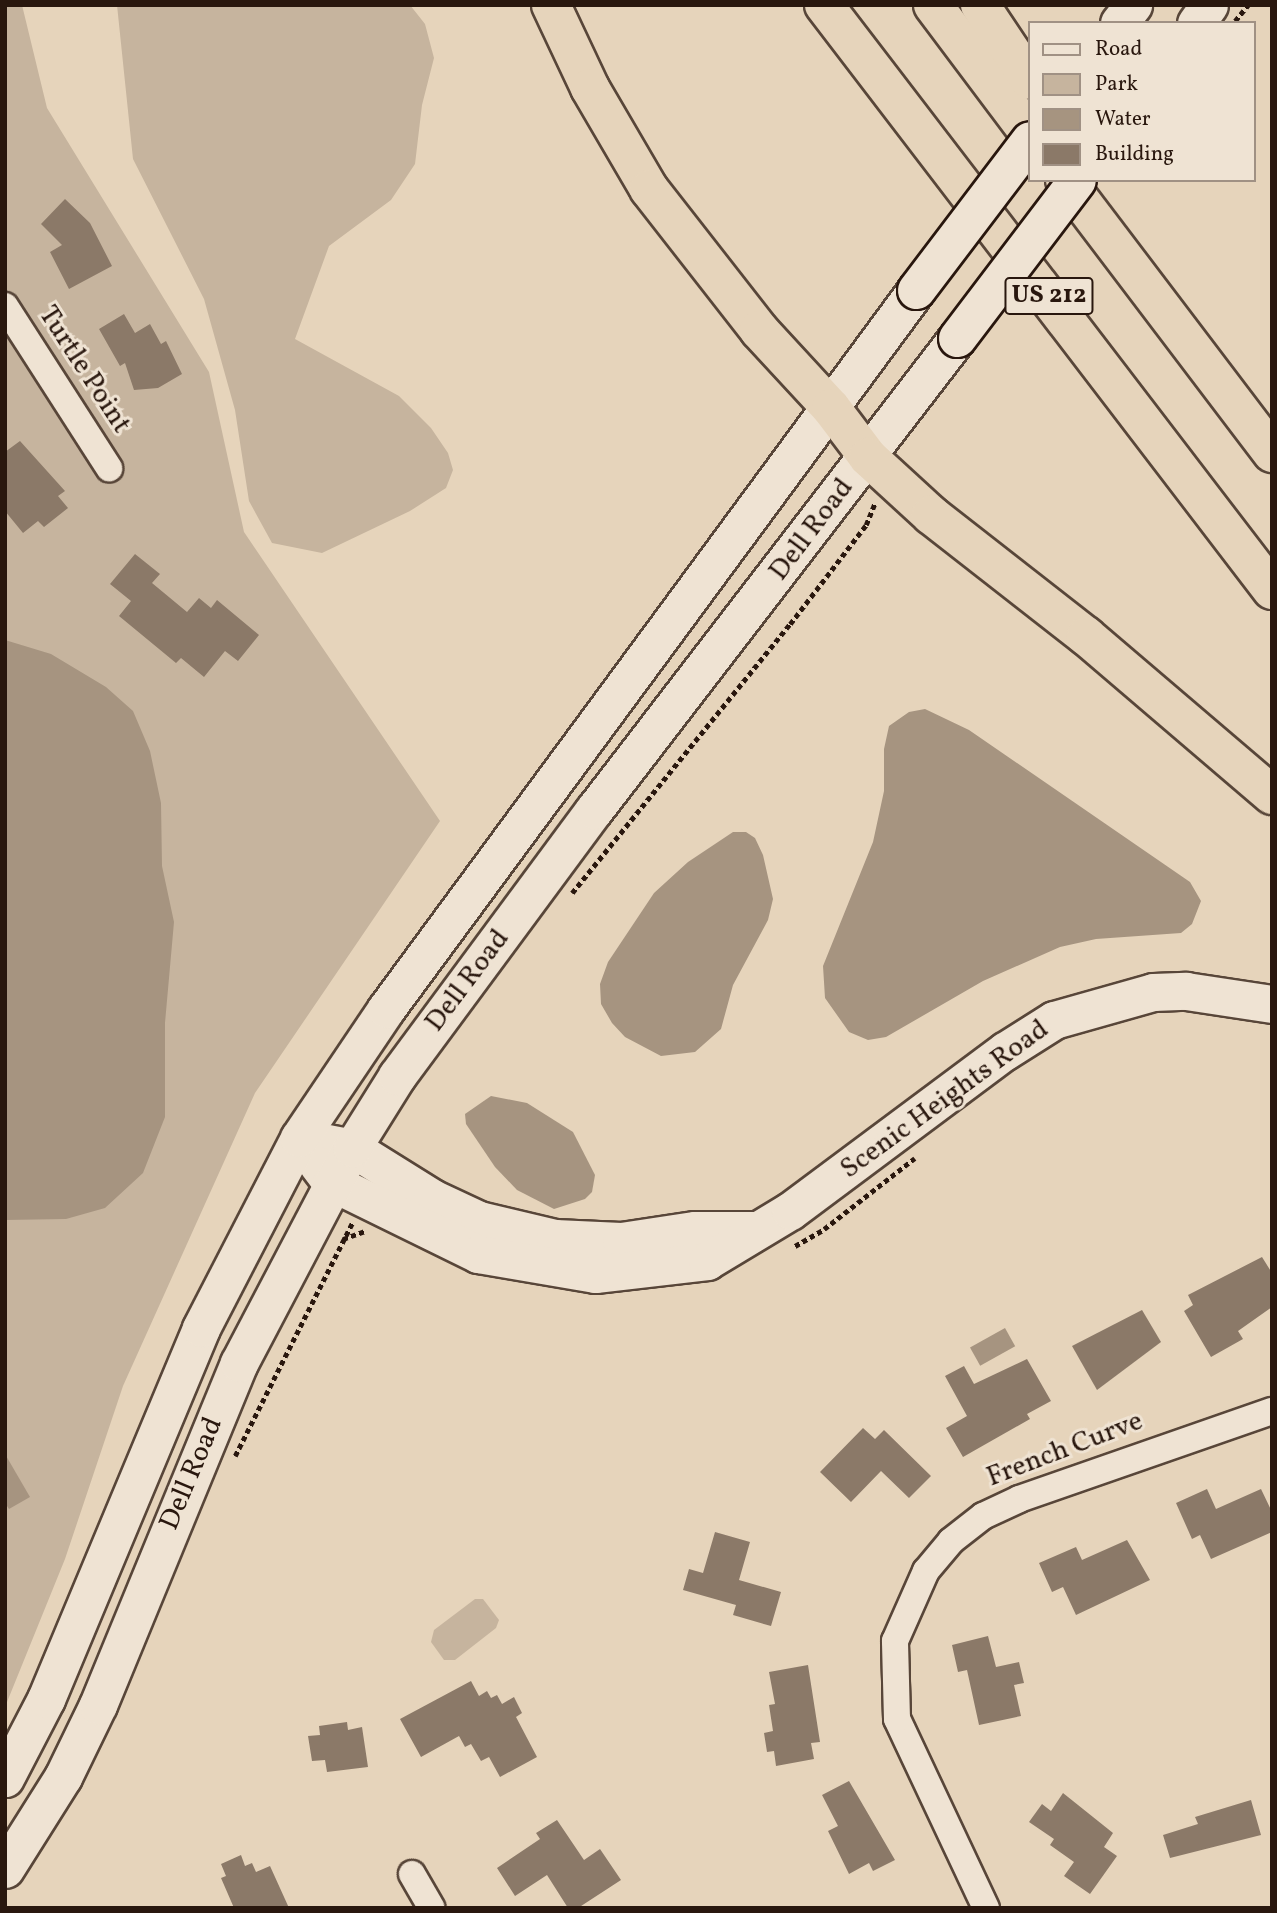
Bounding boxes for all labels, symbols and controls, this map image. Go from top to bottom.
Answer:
legend [1028,21,1256,182]
text: Road [1095,35,1142,64]
text: Park [1095,70,1138,99]
text: Water [1095,105,1151,134]
text: Building [1095,140,1174,169]
road number: US 212 [1004,274,1094,318]
street label: Turtle Point [30,300,138,440]
street label: Dell Road [763,472,861,588]
street label: Dell Road [419,923,517,1039]
street label: Scenic Heights Road [834,1013,1056,1187]
street label: French Curve [982,1405,1148,1495]
street label: Dell Road [153,1413,231,1535]

